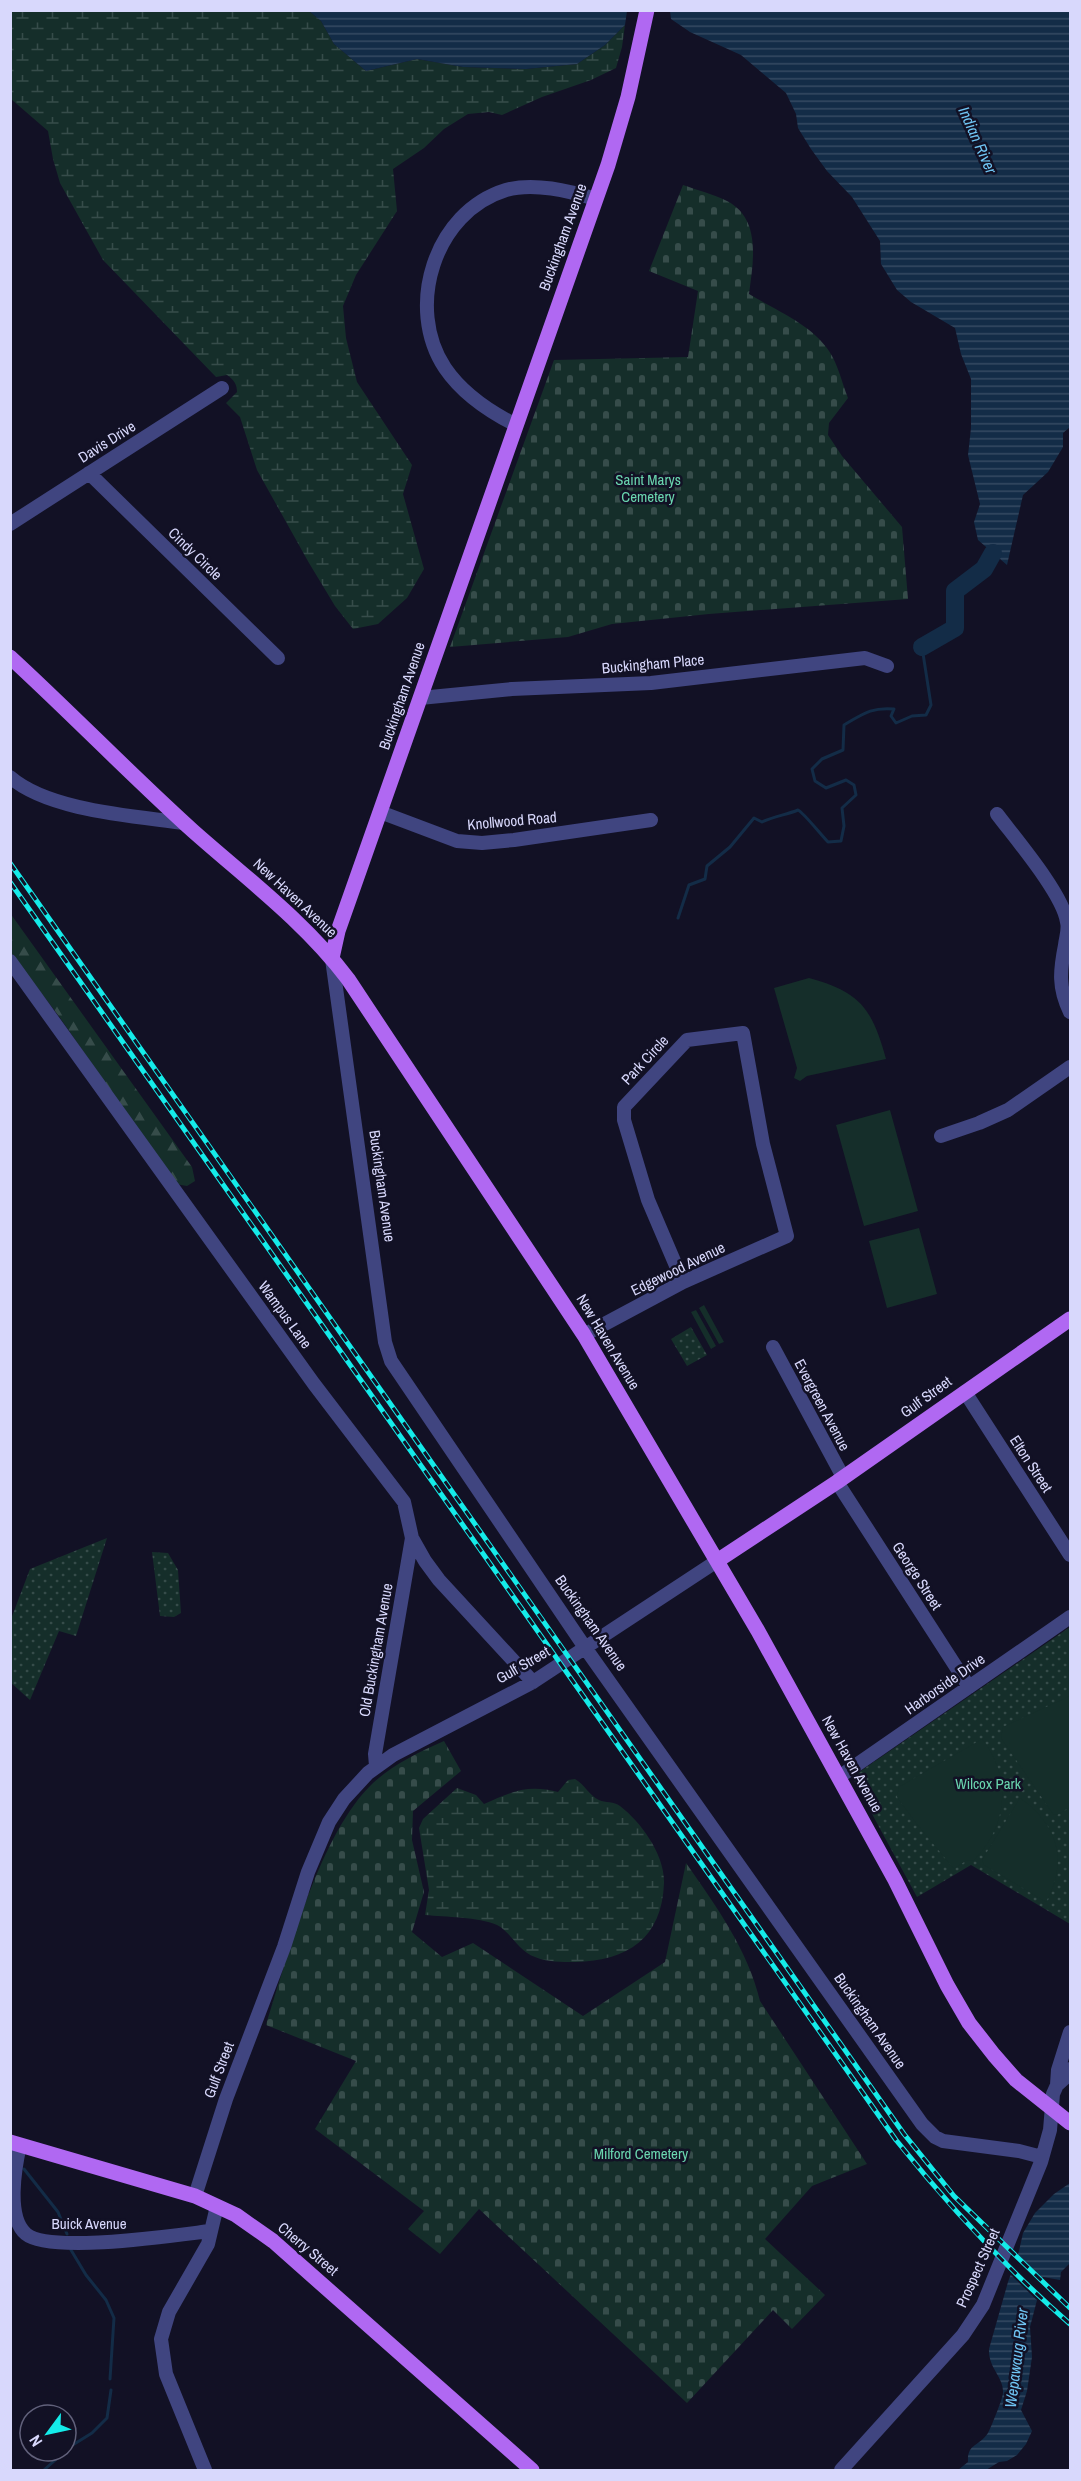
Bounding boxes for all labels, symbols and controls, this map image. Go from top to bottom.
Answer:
water label: Indian River [953,103,1003,178]
street label: Buckingham Avenue [533,180,592,293]
street label: Davis Drive [74,416,140,468]
park label: Saint Marys Cemetery [615,469,681,507]
street label: Cindy Circle [164,523,227,585]
street label: Buckingham Avenue [373,639,430,753]
street label: Buckingham Place [601,649,705,678]
street label: Knollwood Road [466,806,557,835]
street label: New Haven Avenue [249,853,342,942]
street label: Park Circle [616,1030,673,1089]
street label: Buckingham Avenue [364,1129,401,1243]
street label: Edgewood Avenue [627,1237,729,1300]
street label: Wampus Lane [254,1277,317,1353]
street label: New Haven Avenue [572,1290,645,1393]
street label: Evergreen Avenue [789,1355,855,1454]
street label: Gulf Street [896,1370,956,1422]
street label: Elton Street [1005,1431,1058,1497]
street label: George Street [888,1538,948,1614]
street label: Buckingham Avenue [551,1571,632,1675]
street label: Old Buckingham Avenue [353,1581,398,1718]
street label: Gulf Street [492,1640,554,1688]
street label: Harborside Drive [900,1648,989,1719]
street label: New Haven Avenue [817,1712,888,1816]
park label: Wilcox Park [955,1773,1022,1794]
street label: Buckingham Avenue [830,1969,911,2073]
street label: Gulf Street [198,2038,239,2101]
park label: Milford Cemetery [594,2143,689,2164]
street label: Buick Avenue [51,2213,127,2234]
street label: Cherry Street [274,2217,344,2281]
street label: Prospect Street [951,2224,1005,2311]
water label: Wepawaug River [999,2306,1033,2409]
north arrow [18,2403,78,2463]
text: N [24,2431,47,2451]

